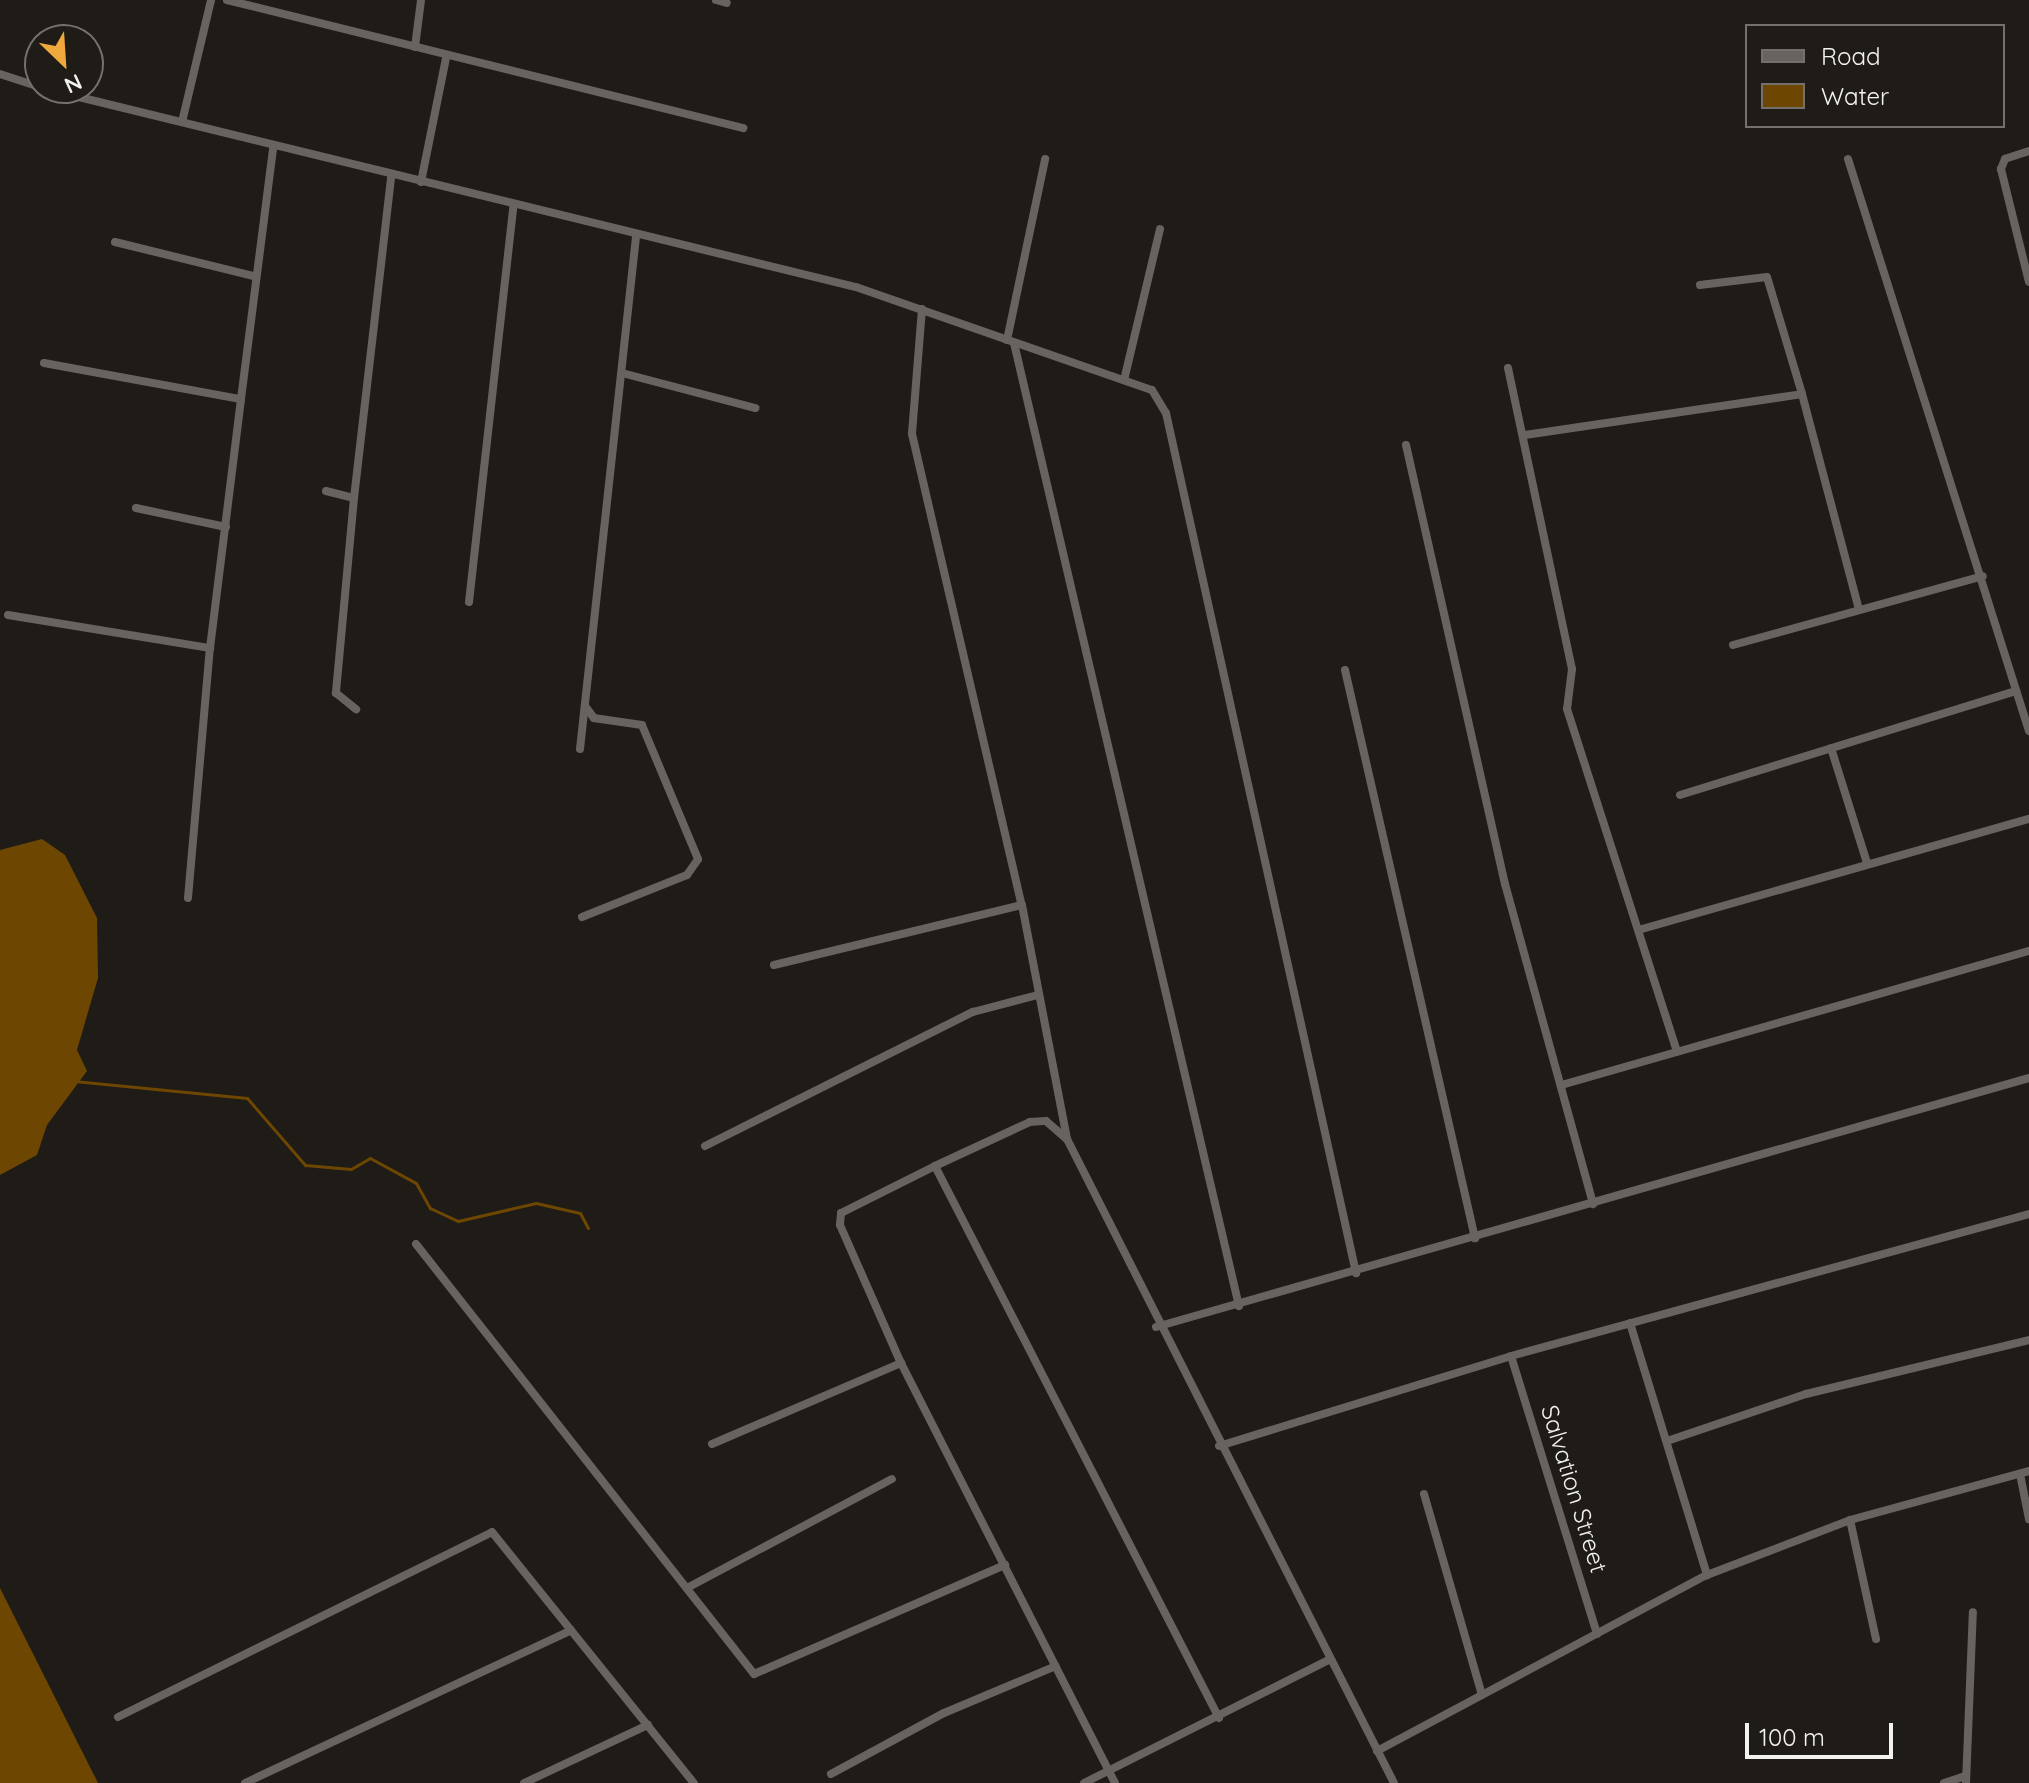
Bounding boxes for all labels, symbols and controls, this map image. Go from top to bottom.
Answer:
north arrow [24,24,104,104]
legend [1745,24,2005,128]
text: Road [1821,41,1881,71]
text: N [60,68,87,100]
text: Water [1821,81,1889,111]
street label: Salvation Street [1535,1402,1613,1576]
scale bar [1749,1707,1897,1757]
text: 100 m [1759,1722,1825,1752]

